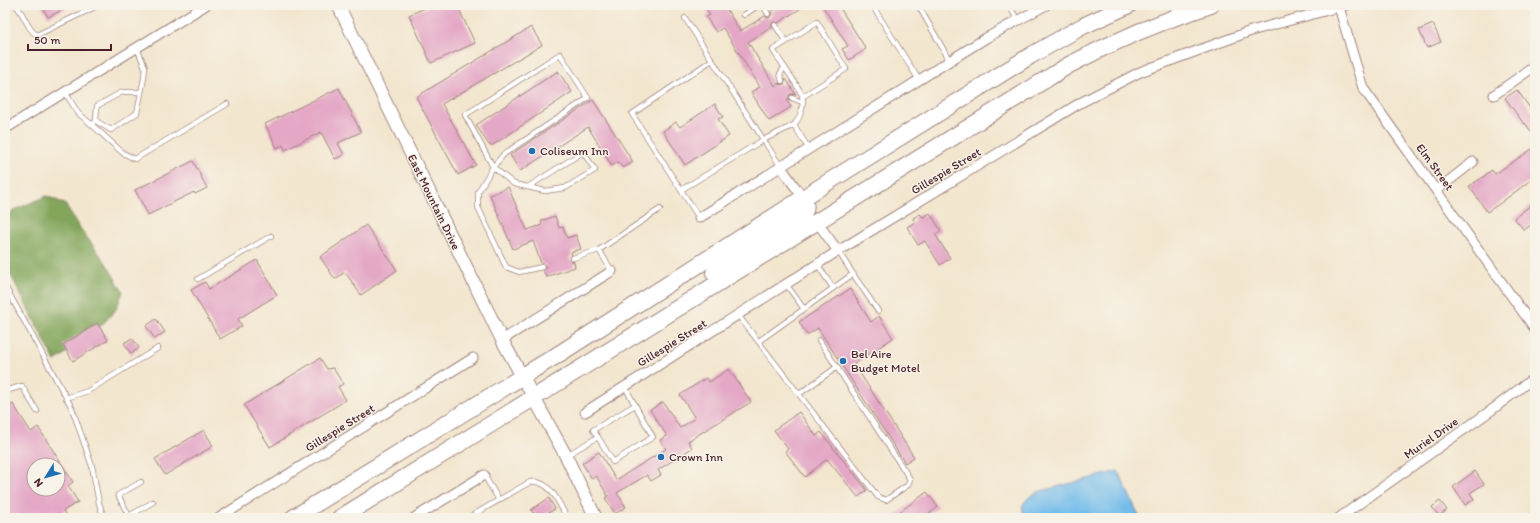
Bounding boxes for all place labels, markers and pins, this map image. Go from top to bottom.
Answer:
place label: Coliseum Inn [540,144,609,158]
marker: Coliseum Inn [527,146,537,156]
place label: Bel Aire Budget Motel [851,347,921,375]
marker: Bel Aire Budget Motel [838,356,848,366]
place label: Crown Inn [669,450,723,464]
marker: Crown Inn [656,452,666,462]

